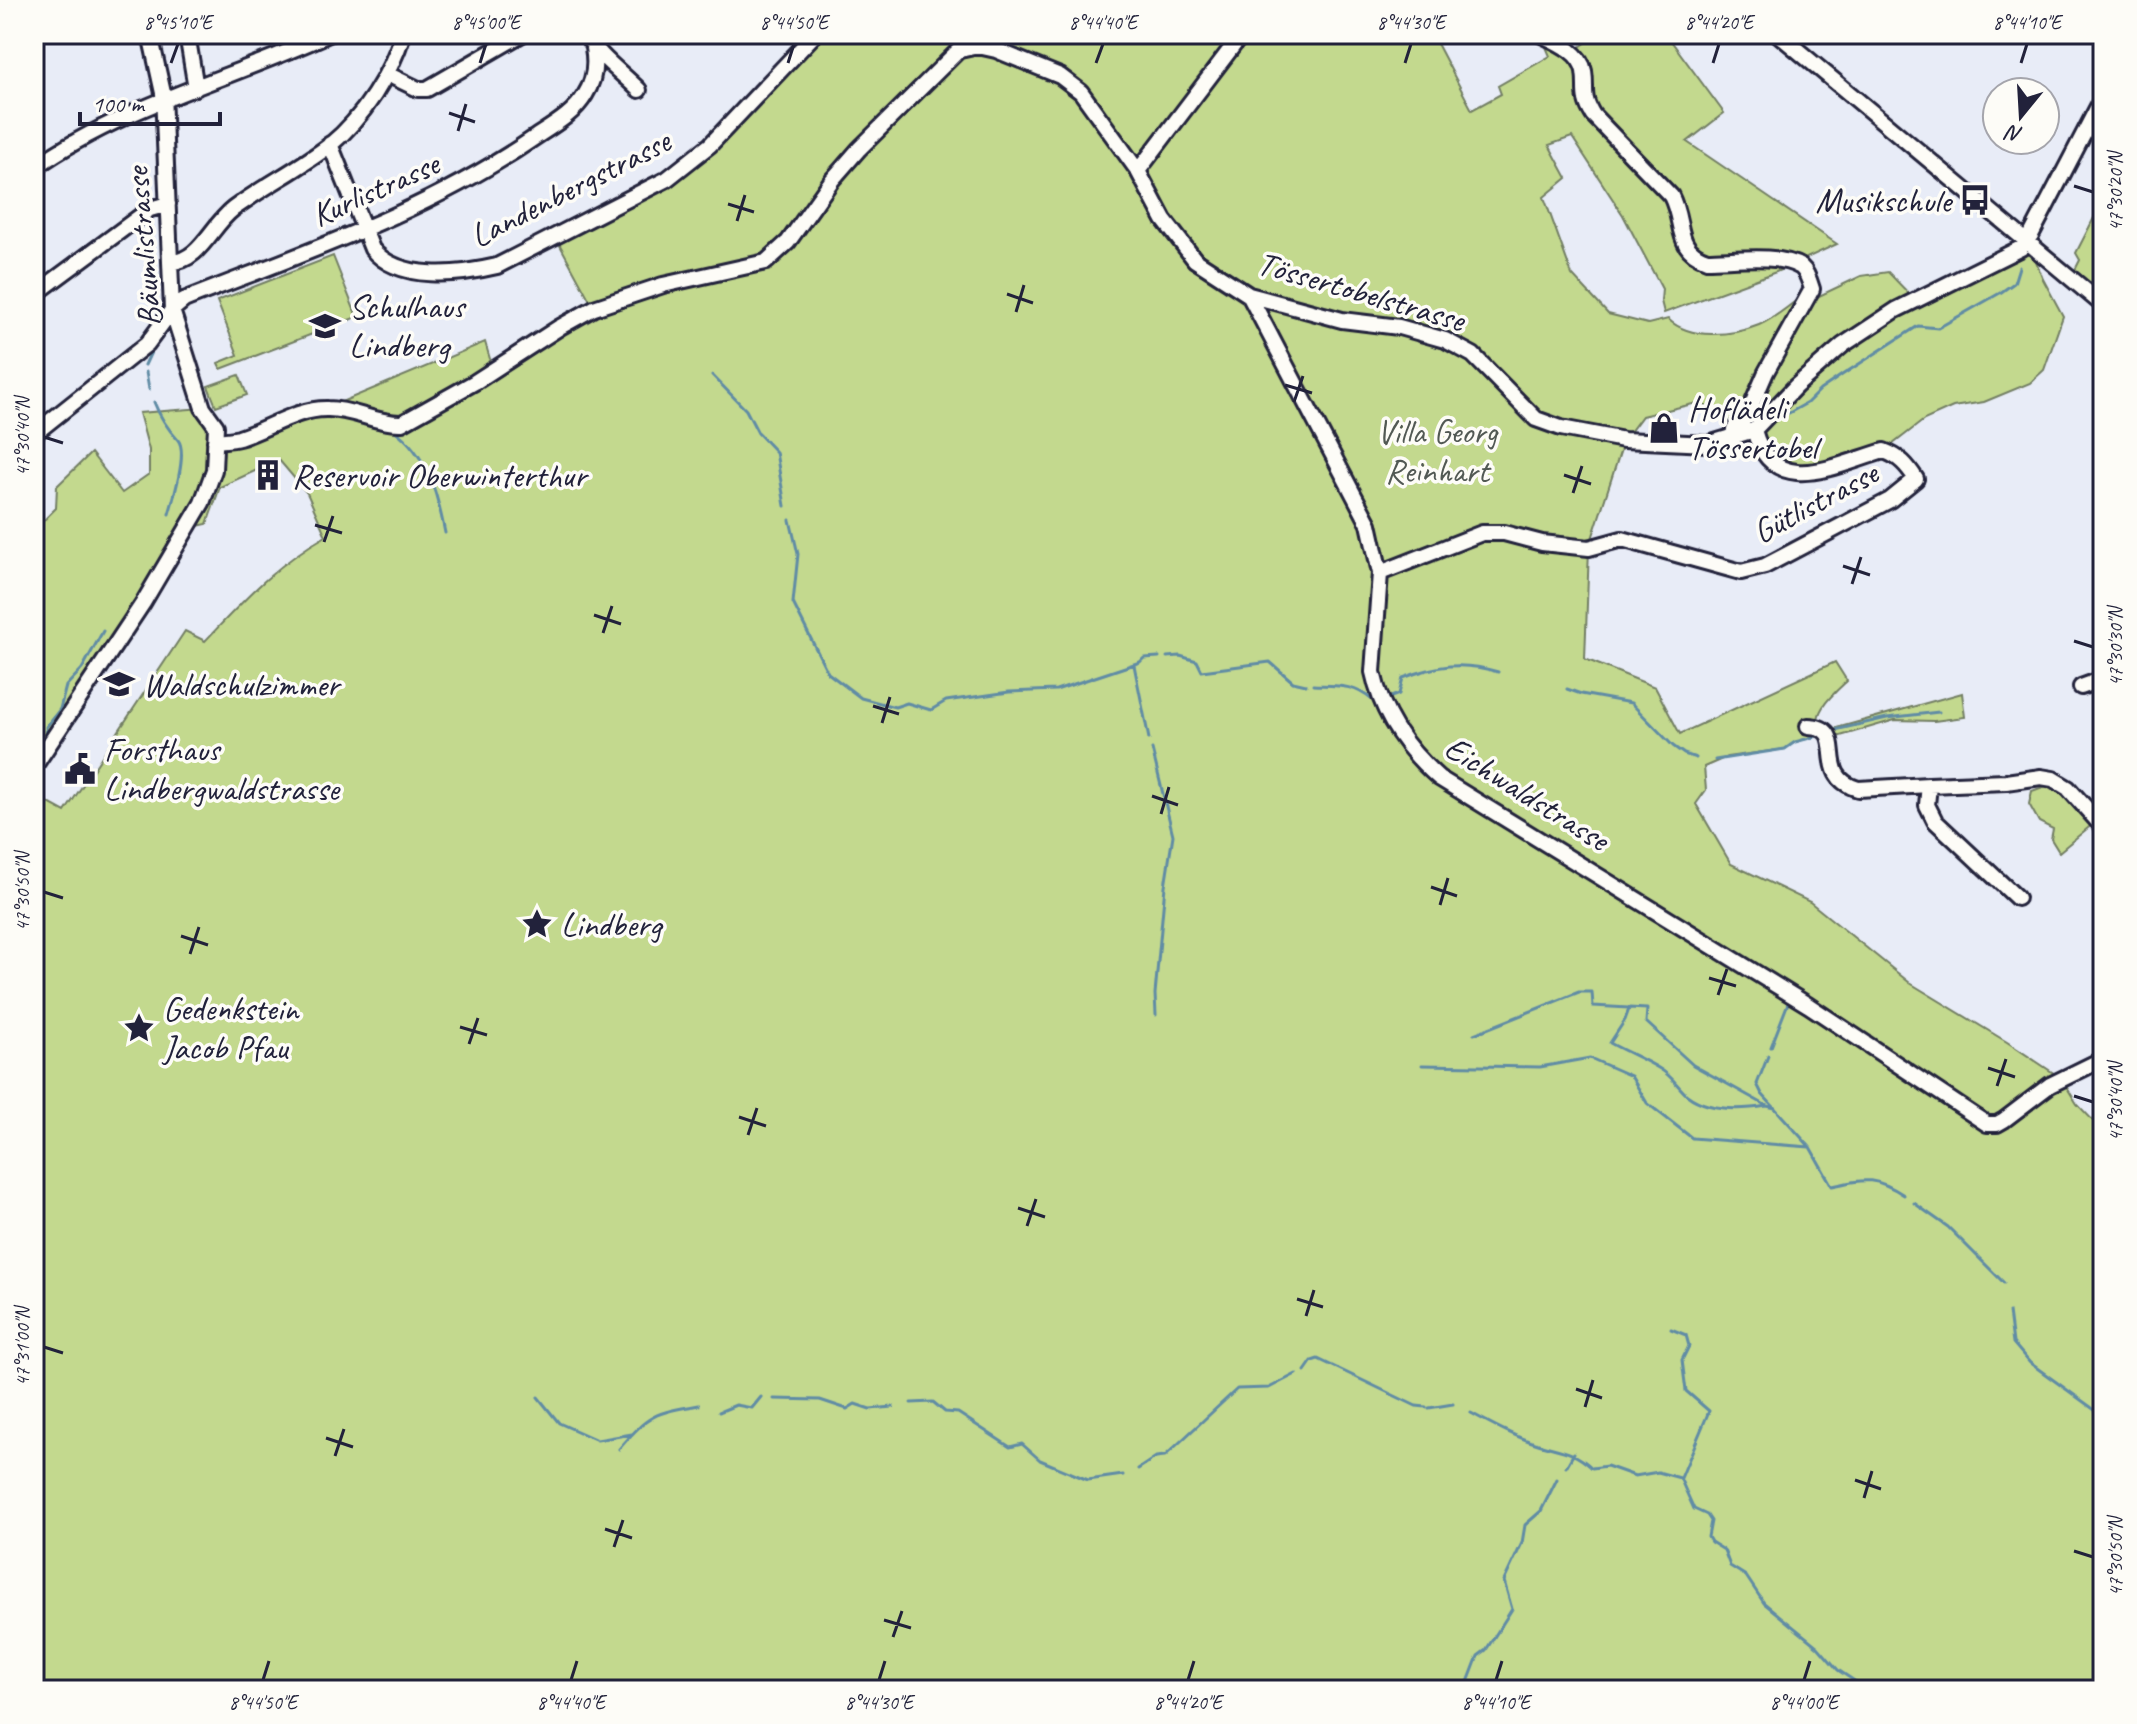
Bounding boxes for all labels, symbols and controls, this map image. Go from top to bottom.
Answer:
text: 8°45'10"E [144,10,215,35]
text: 8°45'00"E [452,10,523,35]
text: 8°44'50"E [760,10,831,35]
text: 8°44'40"E [1069,10,1140,35]
text: 8°44'30"E [1377,10,1448,35]
text: 8°44'20"E [1685,10,1756,35]
text: 8°44'10"E [1993,10,2064,35]
scale bar [80,76,220,126]
north arrow [1981,76,2061,156]
text: 100 m [92,89,146,119]
street label: Landenbergstrasse [463,118,679,257]
text: N [2001,118,2026,149]
street label: Kurlistrasse [305,141,448,236]
text: 47°30'20"N [2103,150,2128,231]
street label: Bäumlistrasse [114,163,171,328]
place label: Musikschule [1815,179,1954,222]
bus stop icon: Musikschule [1958,183,1992,217]
street label: Tössertobelstrasse [1253,241,1471,342]
place label: Schulhaus Lindberg [349,285,467,367]
school or university icon: Schulhaus Lindberg [308,309,342,343]
place label: Hoflädeli Tössertobel [1688,387,1823,469]
text: 47°30'40"N [10,395,35,476]
park label: Villa Georg Reinhart [1377,410,1499,492]
shop icon: Hoflädeli Tössertobel [1647,411,1681,445]
street label: Gütlistrasse [1745,450,1887,553]
place label: Reservoir Oberwinterthur [292,454,590,497]
building icon: Reservoir Oberwinterthur [251,458,285,492]
text: 47°30'30"N [2103,605,2128,686]
place label: Waldschulzimmer [143,663,343,706]
school or university icon: Waldschulzimmer [102,667,136,701]
street label: Eichwaldstrasse [1437,726,1620,862]
place label: Forsthaus Lindbergwaldstrasse [104,728,341,810]
public building icon: Forsthaus Lindbergwaldstrasse [63,752,97,786]
text: 47°30'50"N [10,850,35,931]
place label: Lindberg [561,903,664,946]
place icon: Lindberg [520,907,554,941]
place label: Gedenkstein Jacob Pfau [161,987,300,1069]
place icon: Gedenkstein Jacob Pfau [122,1011,156,1045]
text: 47°30'40"N [2103,1060,2128,1141]
text: 47°31'00"N [10,1305,35,1386]
text: 47°30'50"N [2103,1515,2128,1596]
text: 8°44'50"E [229,1690,300,1715]
text: 8°44'40"E [537,1690,608,1715]
text: 8°44'30"E [845,1690,916,1715]
text: 8°44'20"E [1154,1690,1225,1715]
text: 8°44'10"E [1462,1690,1533,1715]
text: 8°44'00"E [1770,1690,1841,1715]

